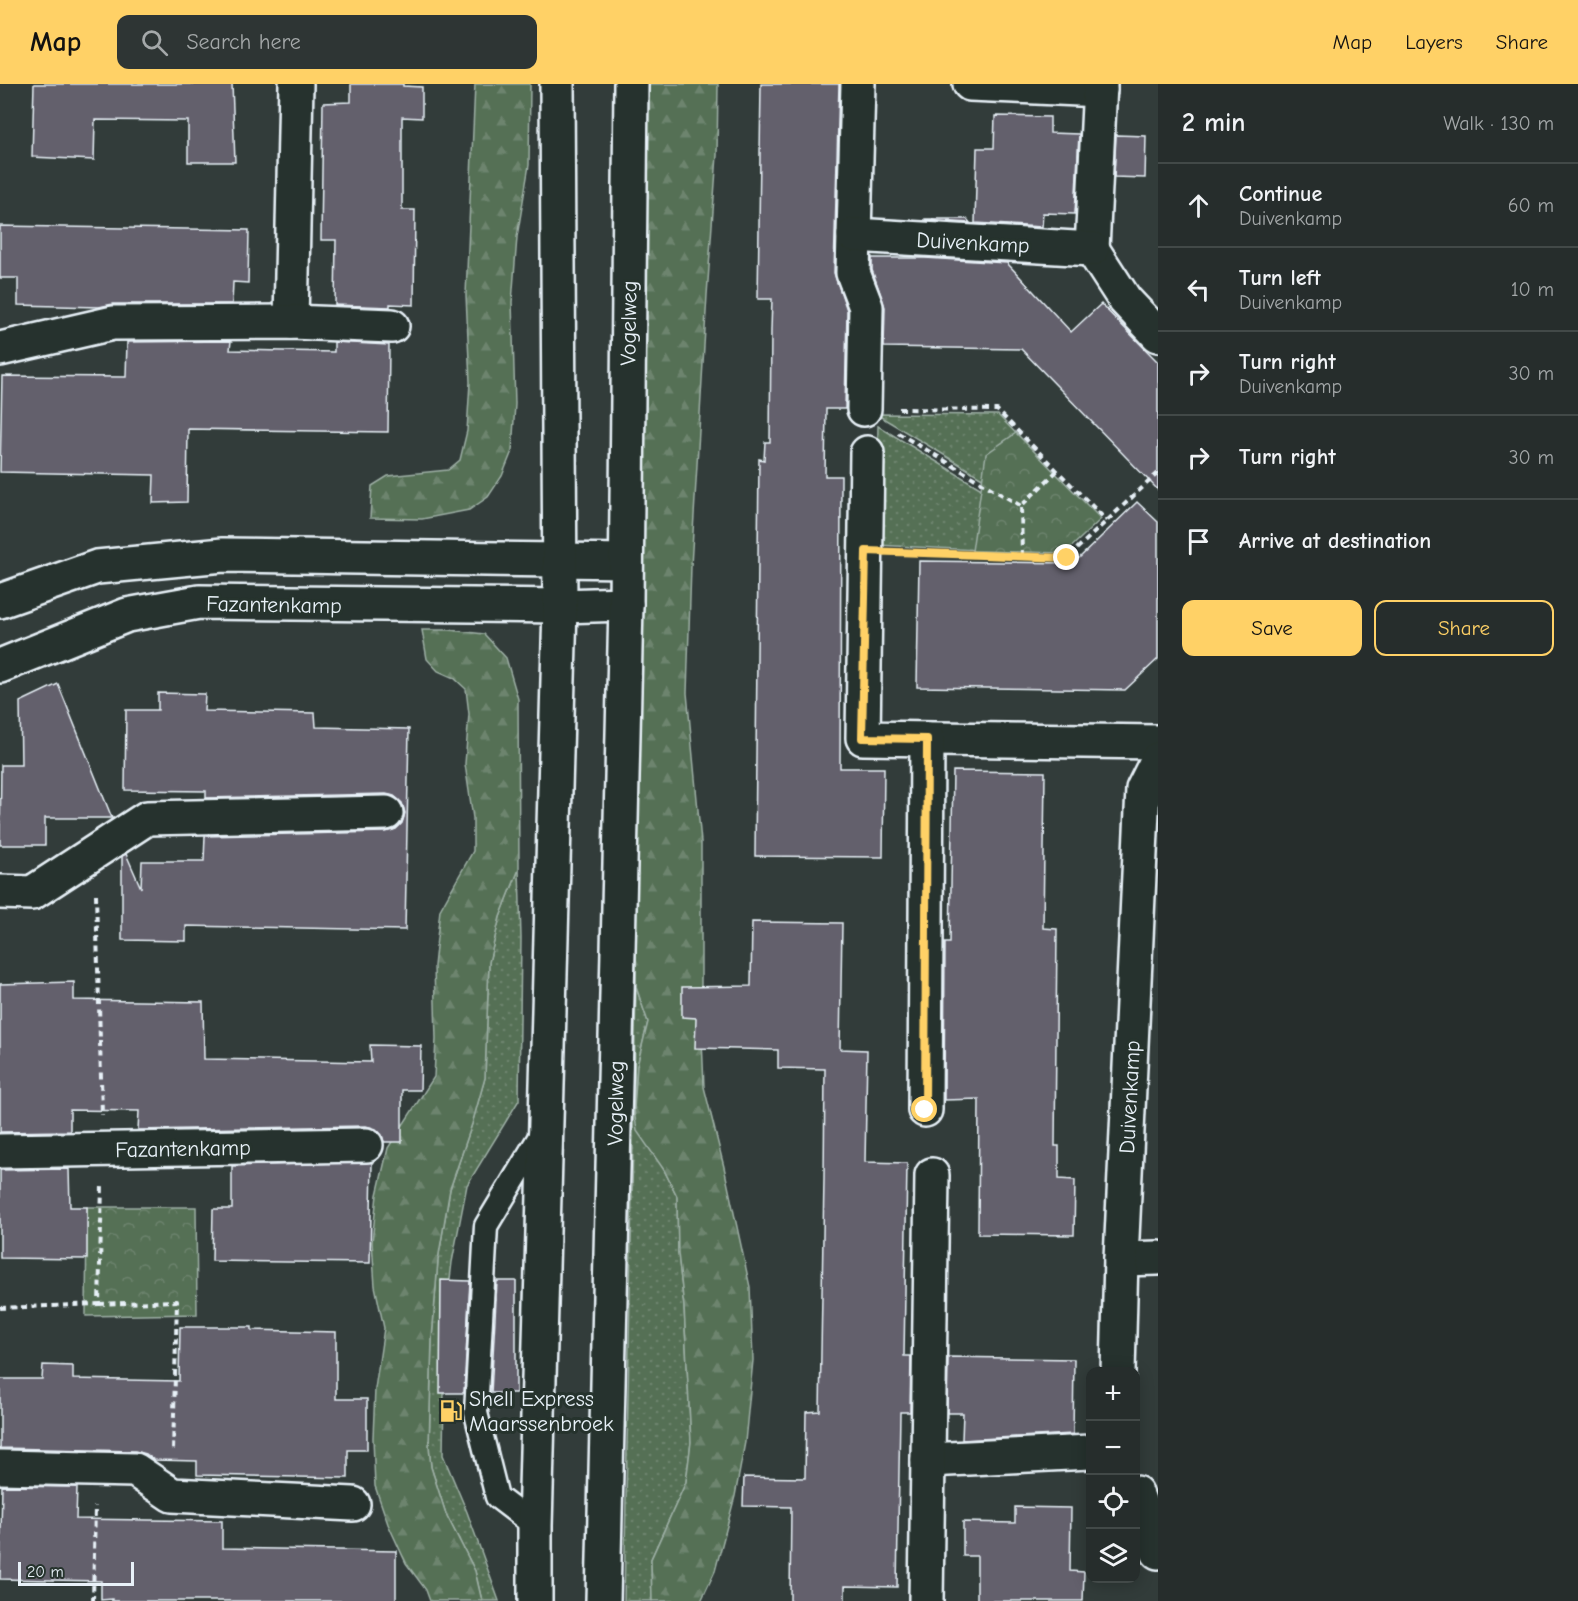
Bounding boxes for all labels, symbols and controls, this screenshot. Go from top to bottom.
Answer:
search box [117,15,537,69]
text: Map [30,26,81,58]
icon: search [138,26,171,59]
text: Search here [186,29,301,55]
text: Map [1333,30,1372,54]
text: Layers [1405,30,1463,54]
text: Share [1496,30,1548,54]
text: 2 min [1182,108,1245,138]
text: Walk · 130 m [1443,112,1554,135]
text: Continue [1239,181,1322,207]
icon: ahead [1182,189,1215,222]
text: 60 m [1508,194,1554,217]
text: Duivenkamp [1239,207,1342,230]
street label: Duivenkamp [916,227,1030,259]
text: Turn left [1239,265,1321,291]
icon: left [1182,273,1215,306]
text: 10 m [1511,278,1554,301]
street label: Vogelweg [615,280,643,366]
text: Duivenkamp [1239,291,1342,314]
text: Turn right [1239,349,1336,375]
icon: right [1182,357,1215,390]
text: 30 m [1508,362,1554,385]
text: Duivenkamp [1239,375,1342,398]
icon: right [1182,441,1215,474]
text: Turn right [1239,444,1336,470]
text: 30 m [1508,446,1554,469]
icon: arrive [1182,525,1215,558]
text: Arrive at destination [1239,528,1431,554]
route end [1053,544,1079,570]
street label: Fazantenkamp [206,591,342,619]
button: Save [1182,600,1362,656]
button: Share [1374,600,1554,656]
street label: Duivenkamp [1114,1040,1146,1154]
street label: Vogelweg [602,1060,630,1146]
route start [911,1096,937,1122]
street label: Fazantenkamp [115,1135,251,1163]
map controls [1086,1367,1140,1583]
button: + [1086,1367,1140,1421]
place label: Shell Express Maarssenbroek [469,1386,614,1437]
fuel station icon: Shell Express Maarssenbroek [438,1398,464,1424]
button: − [1086,1421,1140,1475]
button: locate [1086,1475,1140,1529]
button: layers [1086,1529,1140,1583]
scale bar [18,1559,134,1586]
text: 20 m [27,1563,64,1581]

